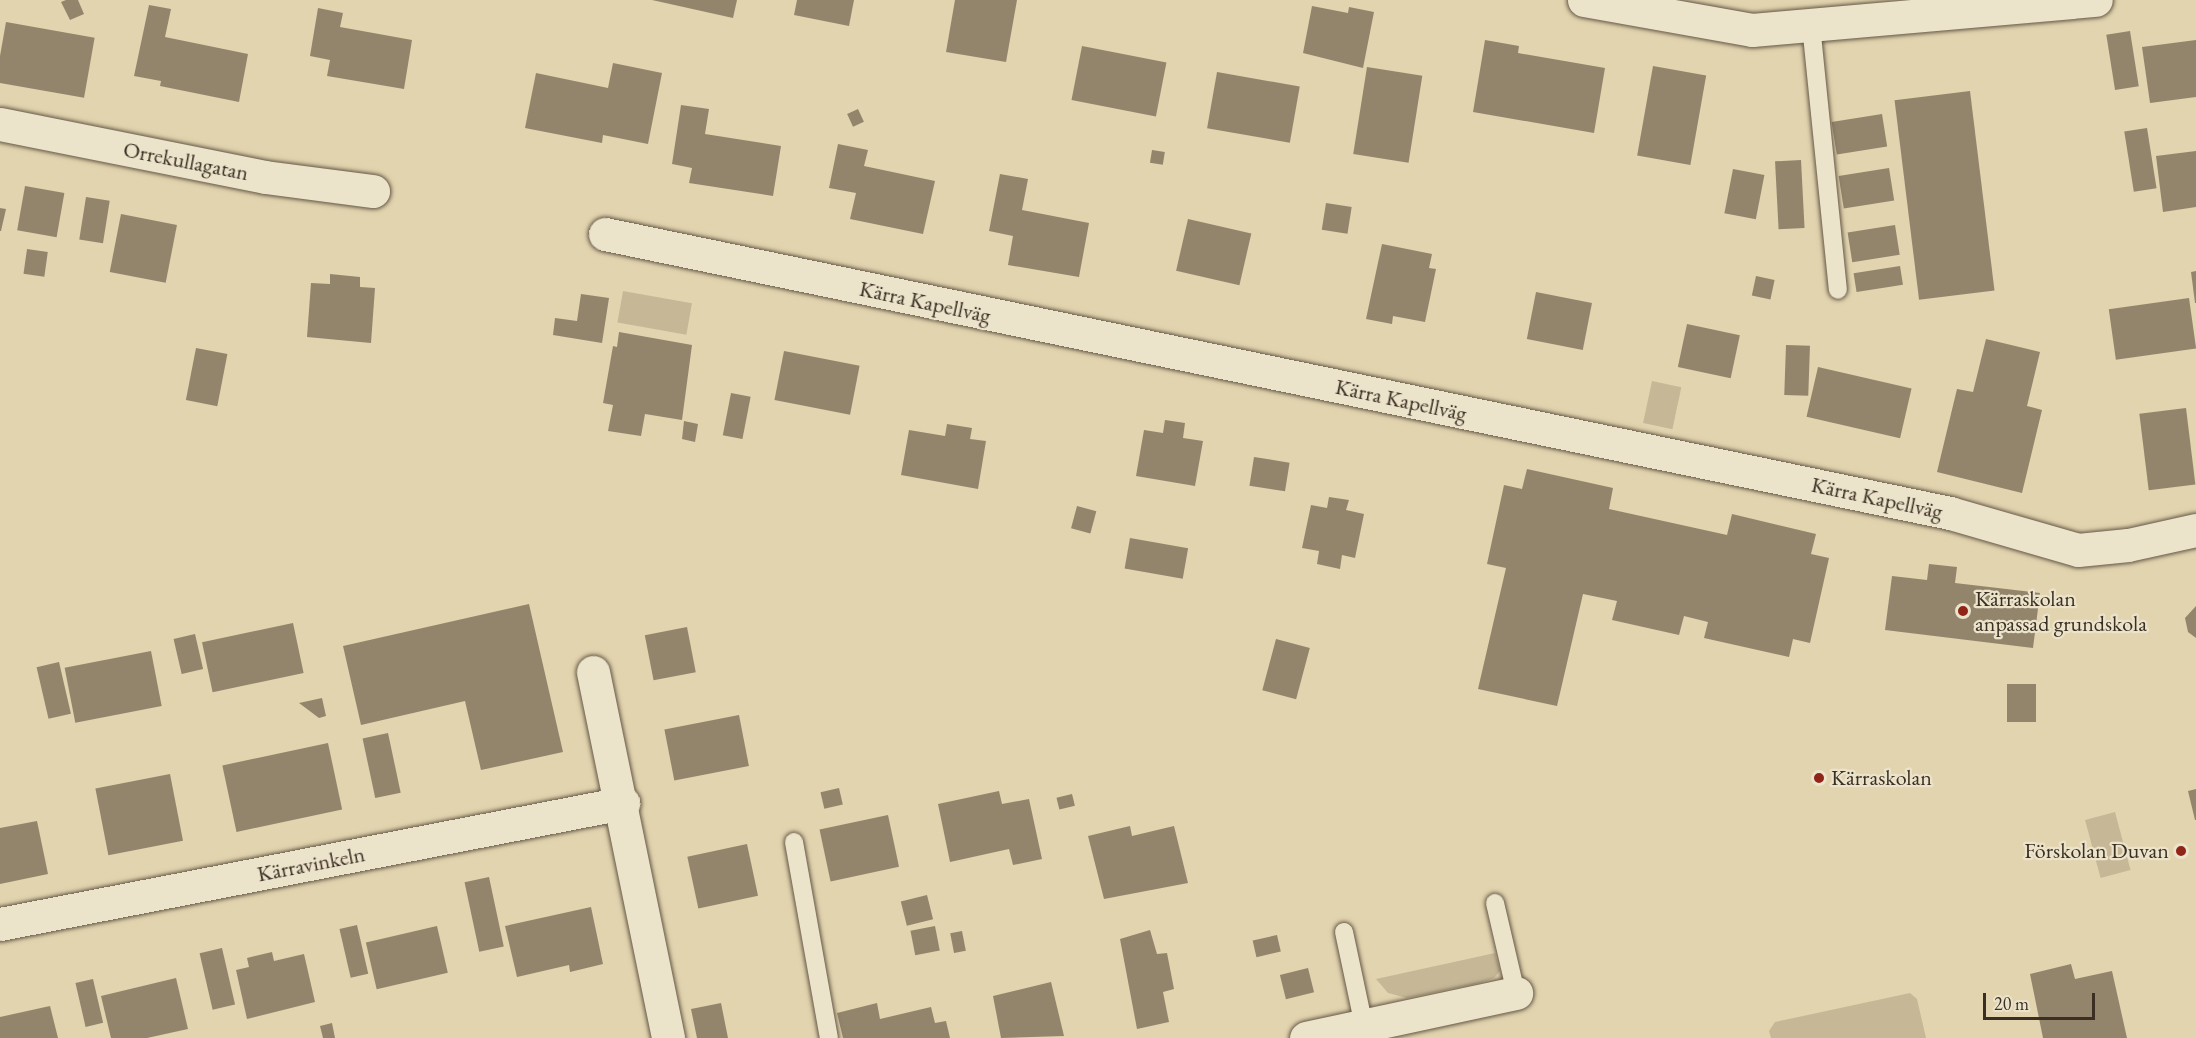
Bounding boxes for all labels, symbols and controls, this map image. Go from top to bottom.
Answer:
street label: Orrekullagatan [121,136,251,186]
street label: Kärra Kapellväg [857,275,993,329]
street label: Kärra Kapellväg [1333,373,1469,427]
street label: Kärra Kapellväg [1809,471,1945,525]
place label: Kärraskolan anpassad grundskola [1975,585,2147,636]
marker: Kärraskolan anpassad grundskola [1956,604,1970,618]
place label: Kärraskolan [1831,765,1932,791]
marker: Kärraskolan [1812,771,1826,785]
place label: Förskolan Duvan [2024,838,2169,864]
street label: Kärravinkeln [255,841,367,887]
marker: Förskolan Duvan [2174,844,2188,858]
scale bar [1986,981,2098,1019]
text: 20 m [1994,992,2029,1015]

